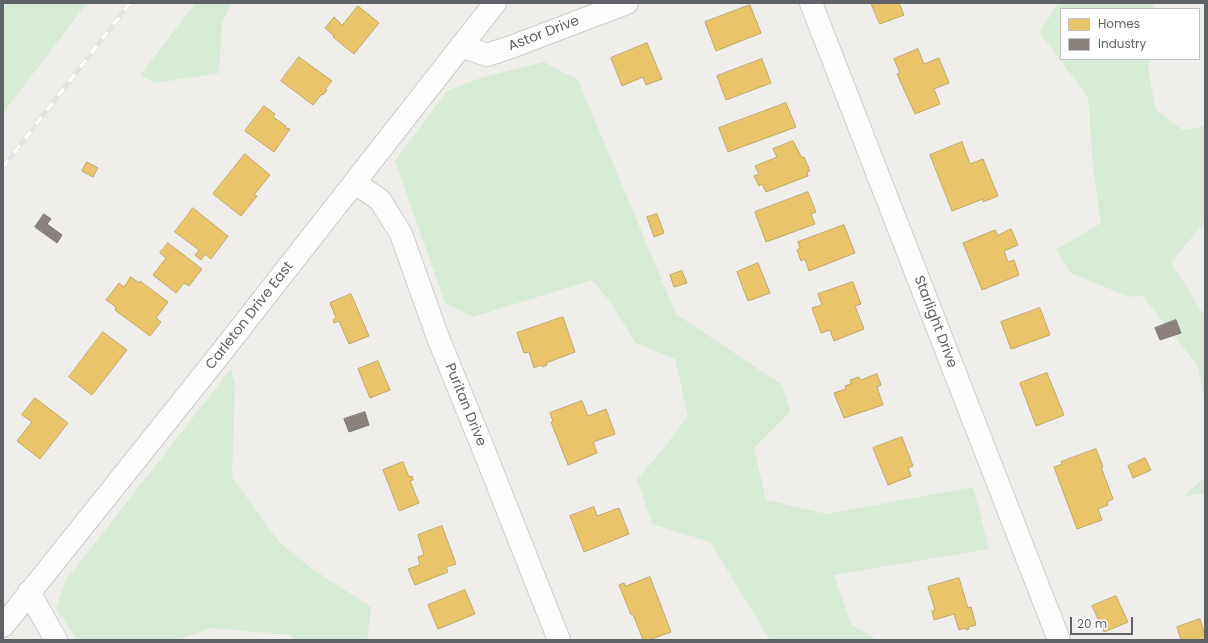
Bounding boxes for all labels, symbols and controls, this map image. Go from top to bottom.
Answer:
legend [1060,8,1200,60]
street label: Astor Drive [506,13,582,55]
text: Homes [1098,15,1140,32]
text: Industry [1098,35,1146,52]
street label: Carleton Drive East [203,259,297,373]
street label: Starlight Drive [910,274,960,370]
street label: Puritan Drive [441,361,489,449]
scale bar [1072,609,1135,635]
text: 20 m [1077,615,1107,632]

